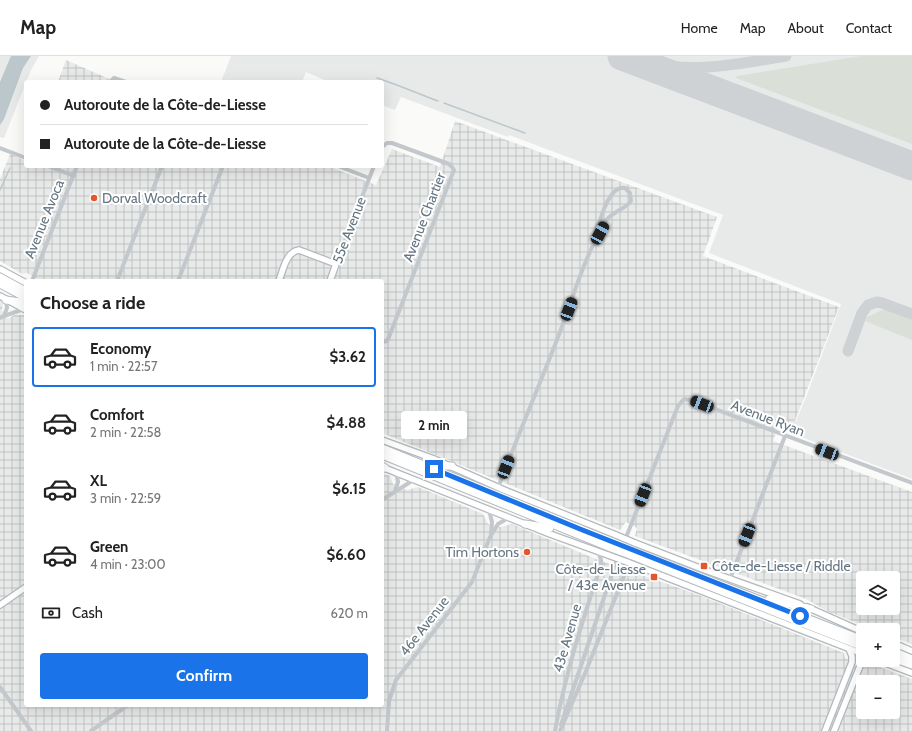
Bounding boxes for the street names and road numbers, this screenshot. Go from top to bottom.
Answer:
street label: Avenue Chartier [399,169,449,264]
street label: Avenue Avoca [20,177,68,261]
street label: 55e Avenue [328,194,370,266]
street label: Avenue Ryan [729,396,808,440]
street label: 46e Avenue [395,593,453,659]
street label: 43e Avenue [549,602,585,674]

